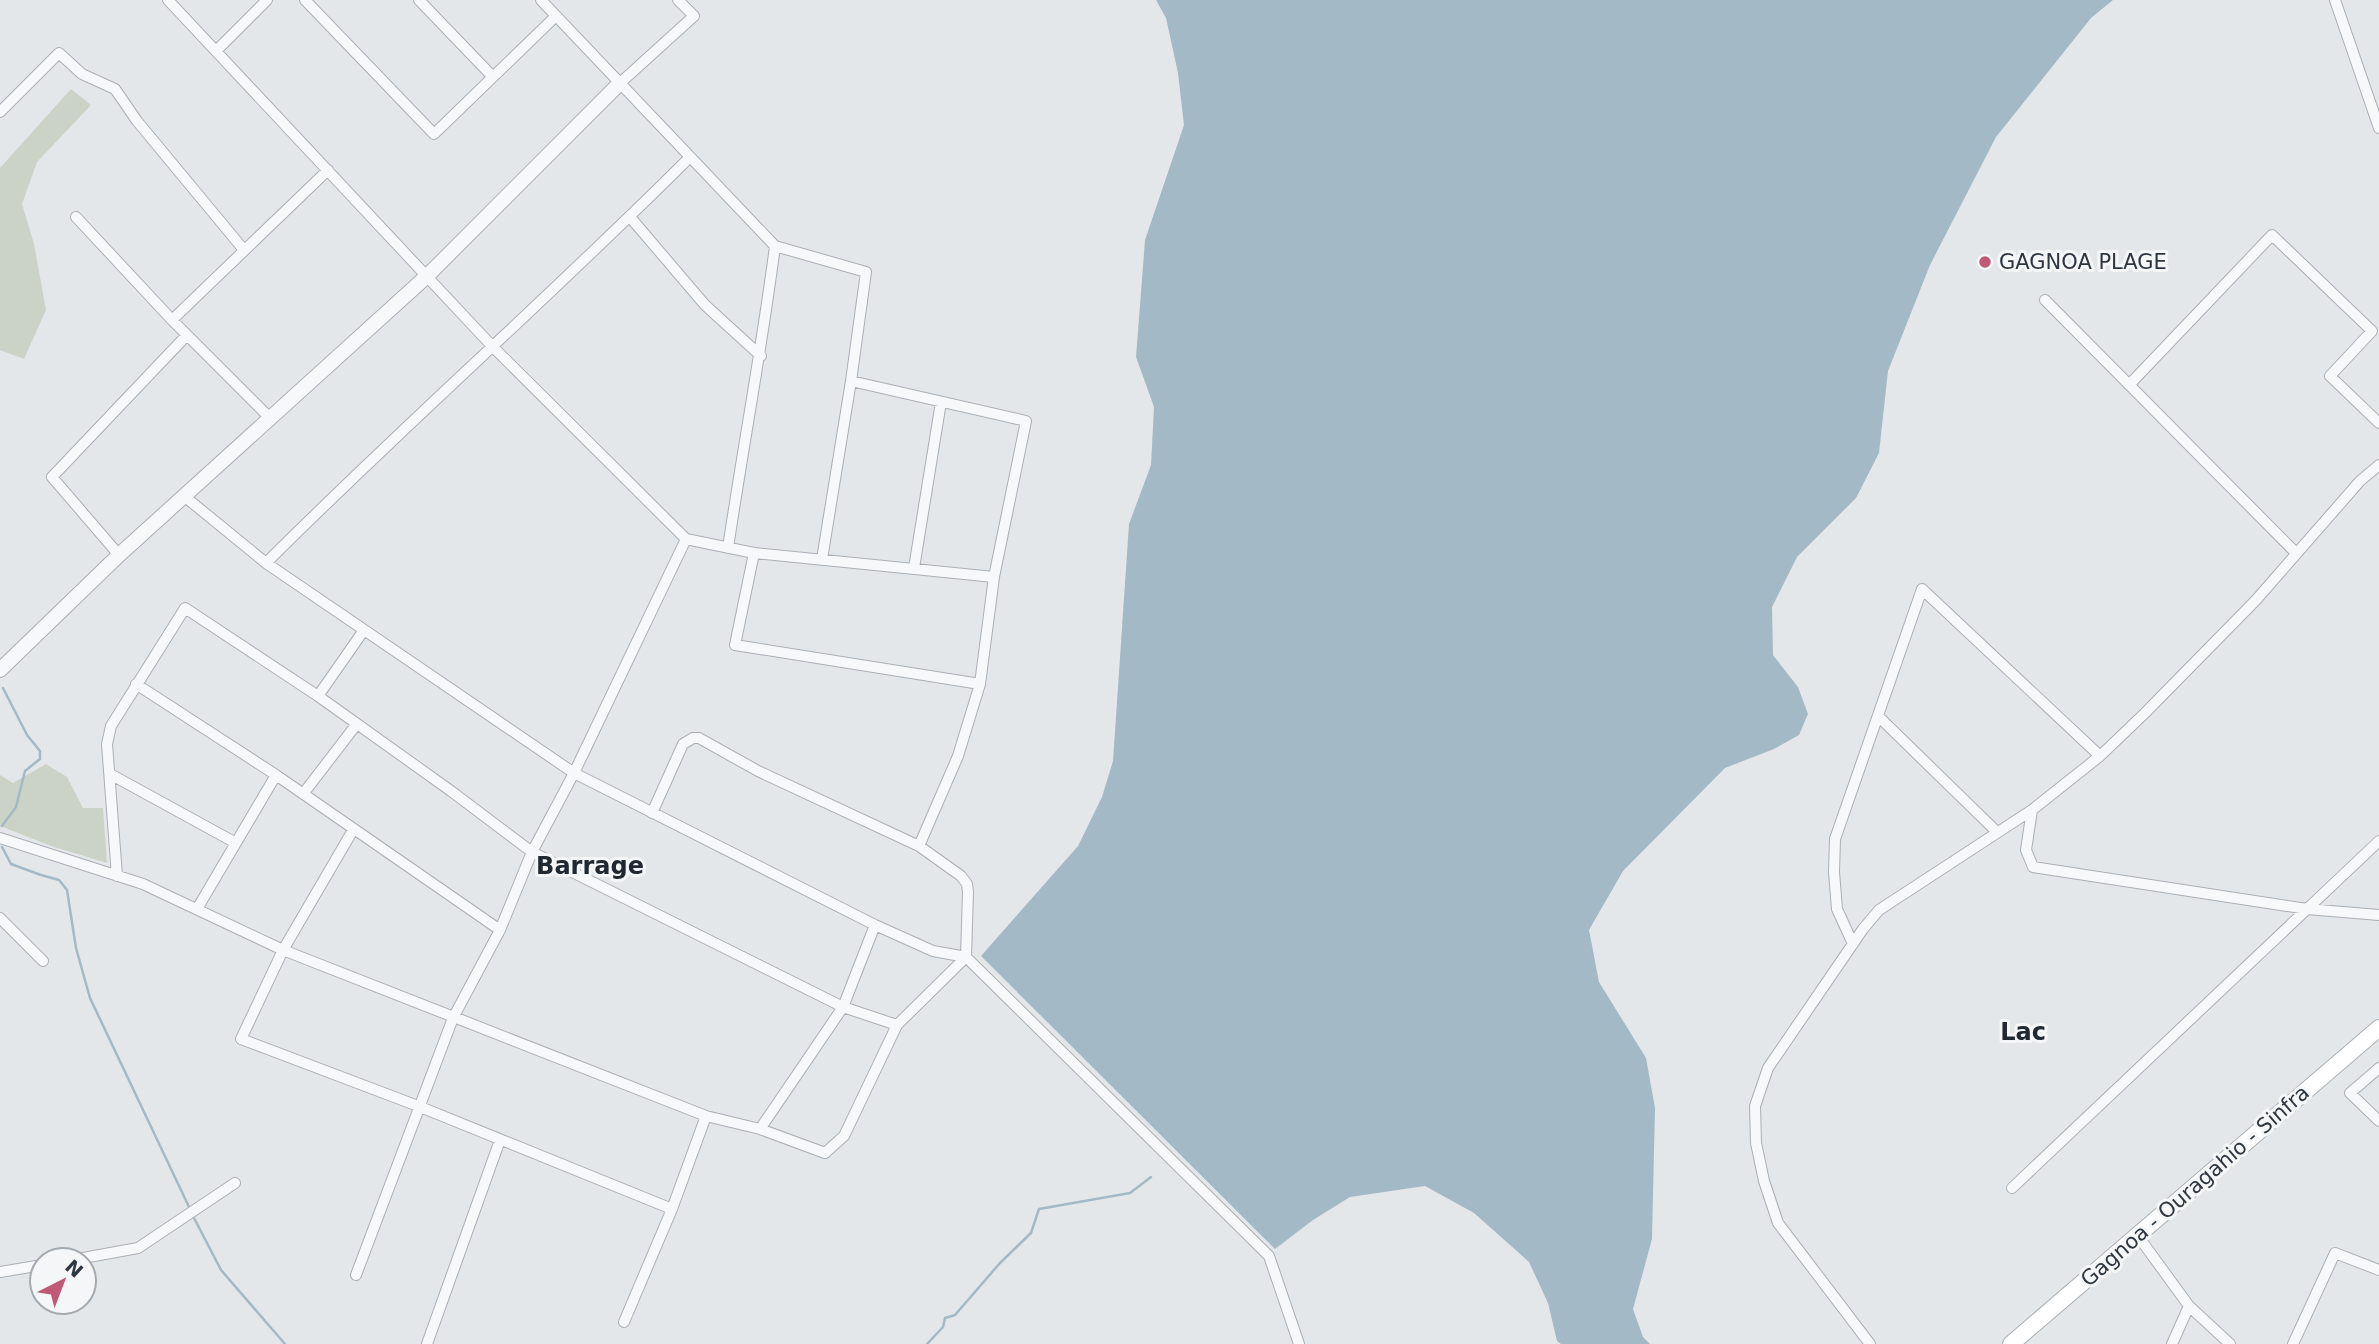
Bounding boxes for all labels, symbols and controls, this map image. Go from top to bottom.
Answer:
place label: GAGNOA PLAGE [1999,250,2167,274]
marker: GAGNOA PLAGE [1977,254,1993,270]
district label: Barrage [536,852,644,880]
district label: Lac [2000,1018,2046,1046]
street label: Gagnoa - Ouragahio - Sinfra [2076,1080,2314,1292]
north arrow [28,1246,98,1316]
text: N [61,1255,88,1282]

